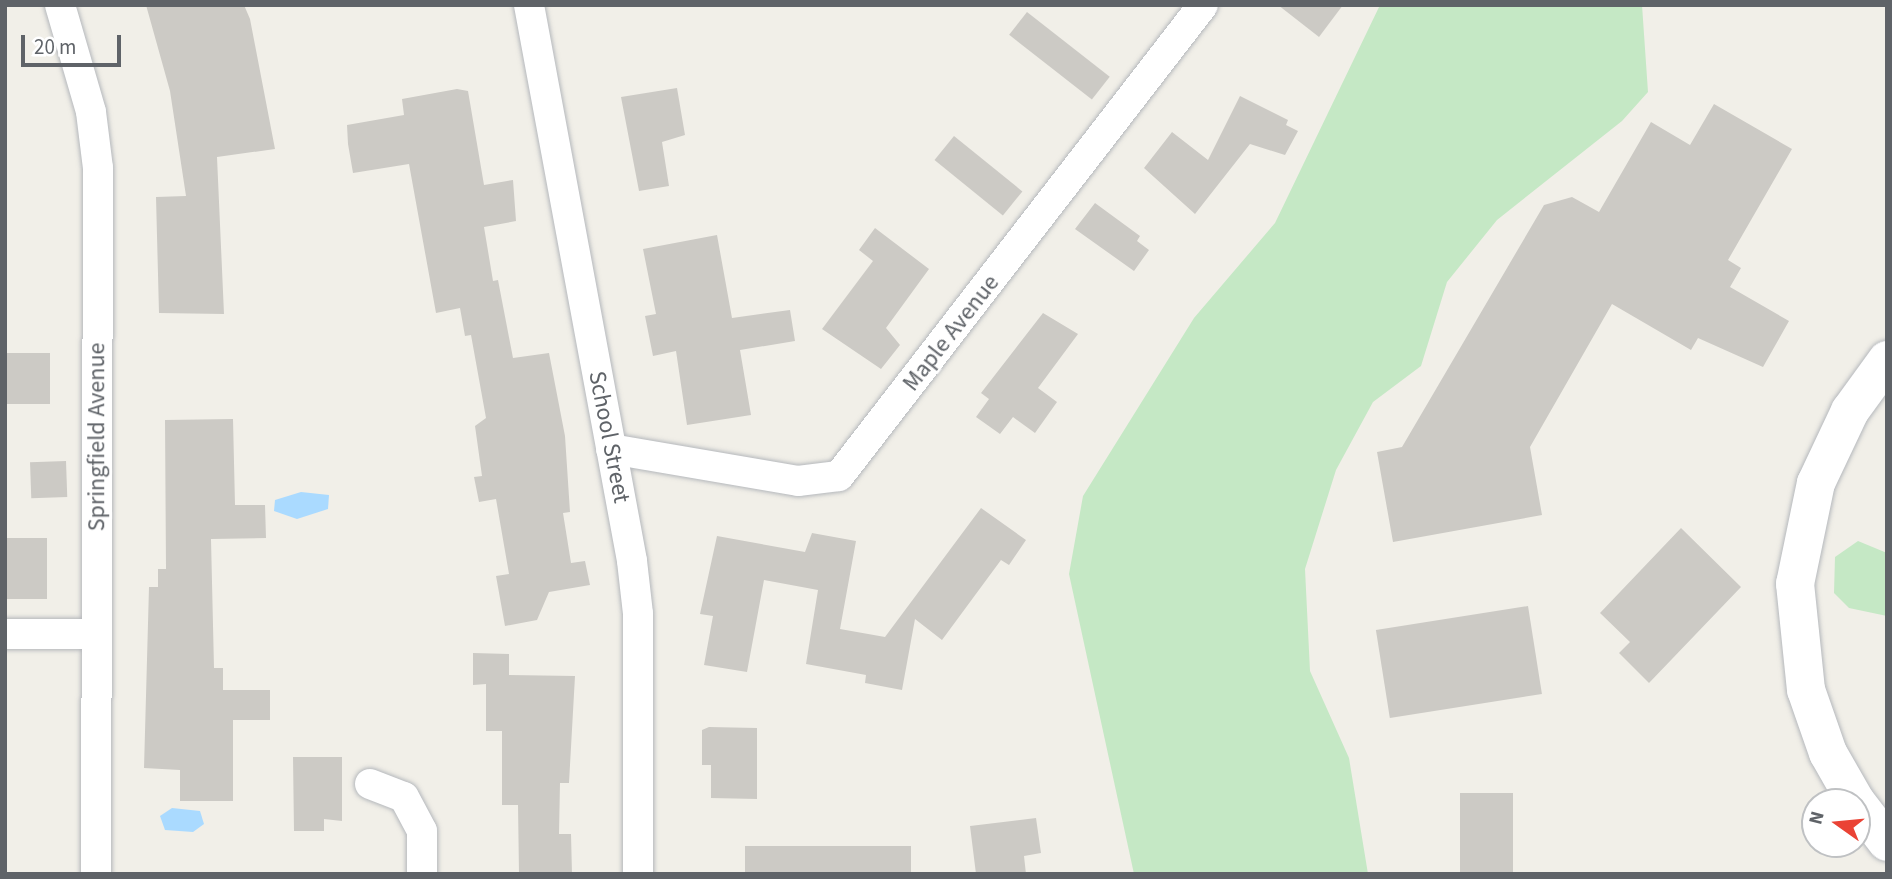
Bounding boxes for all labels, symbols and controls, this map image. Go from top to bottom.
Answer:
scale bar [24,21,124,65]
text: 20 m [34,32,76,62]
street label: Maple Avenue [897,269,1005,397]
street label: Springfield Avenue [83,343,111,531]
street label: School Street [582,369,636,505]
north arrow [1801,788,1871,858]
text: N [1802,808,1832,828]

